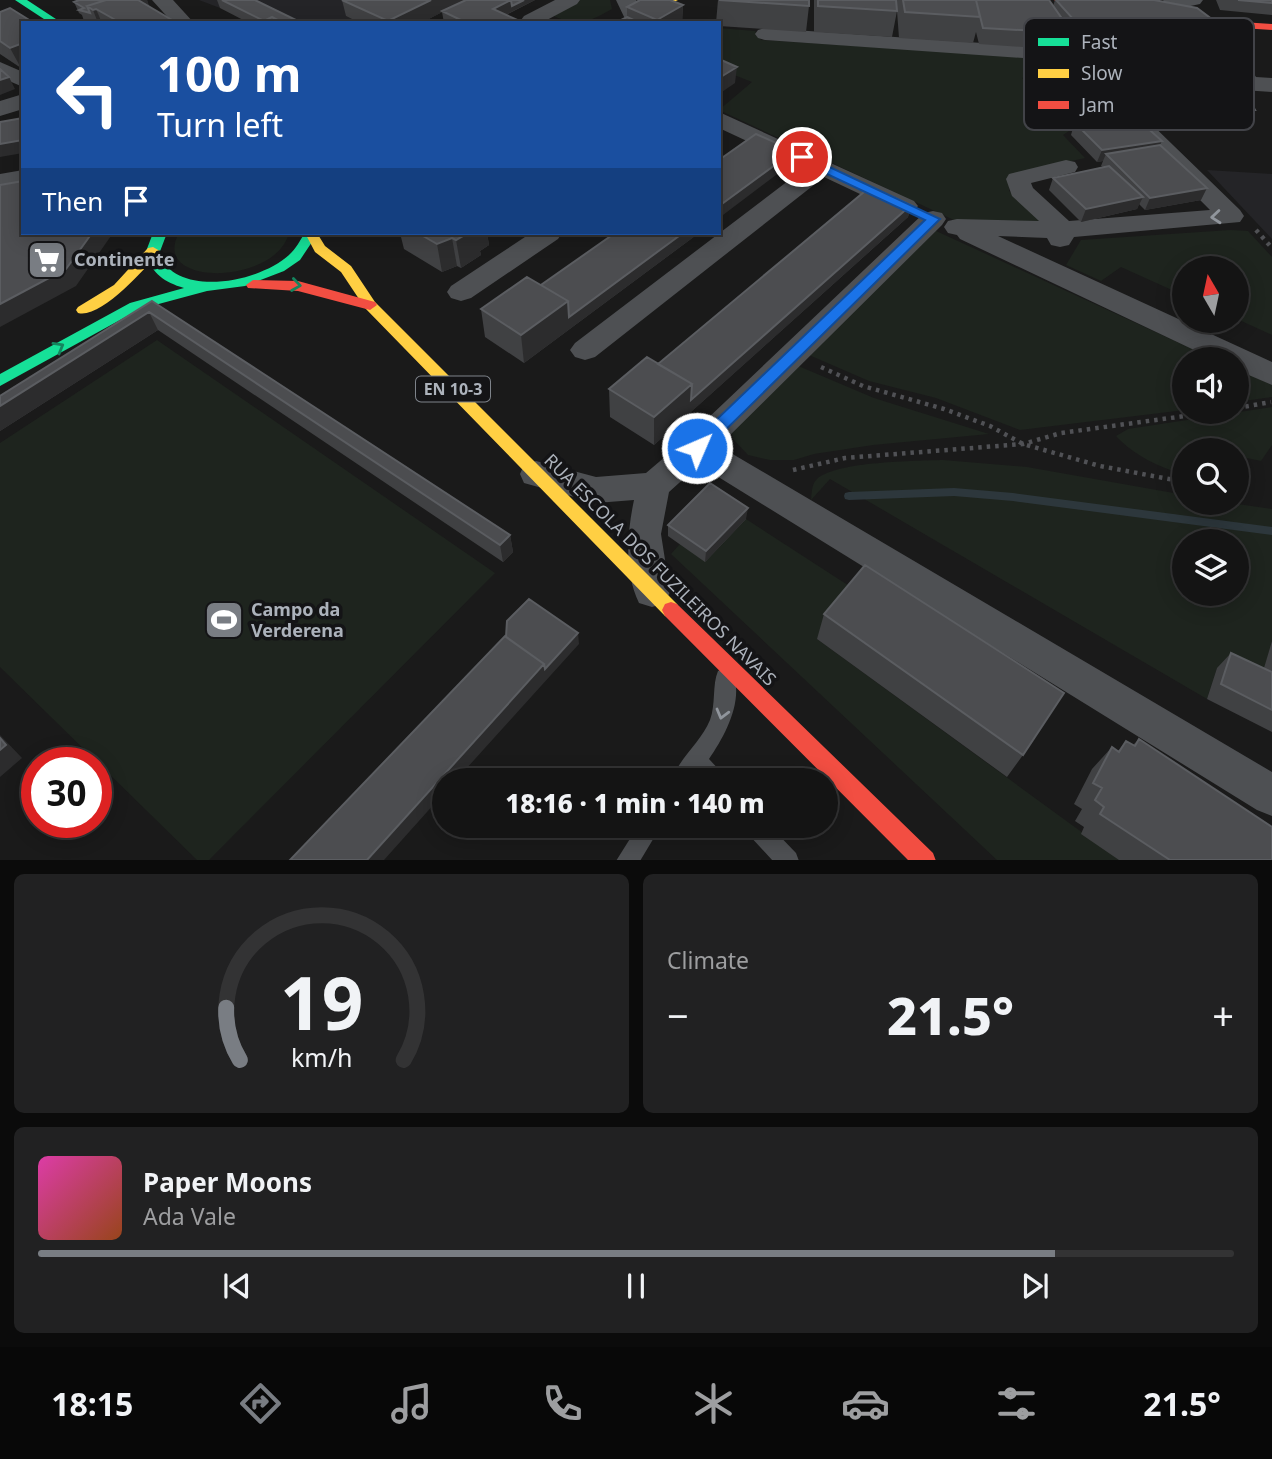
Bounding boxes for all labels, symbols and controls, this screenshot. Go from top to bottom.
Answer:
legend [1024,18,1254,130]
text: Fast [1081,29,1118,55]
text: 100 m [157,40,302,106]
icon: left [42,49,133,140]
text: Slow [1081,60,1122,86]
text: Jam [1079,92,1115,118]
text: Turn left [157,103,283,146]
pin [772,127,832,187]
icon: arrive [783,138,821,176]
icon: arrive [117,182,155,220]
text: Then [42,183,103,219]
one-way arrow [1211,209,1222,224]
supermarket icon: Continente [26,239,68,281]
place label: Continente [74,247,174,271]
north arrow [1172,256,1250,332]
map controls [1172,256,1249,606]
one-way arrow [290,277,302,292]
one-way arrow [52,343,65,356]
button: sound [1172,347,1249,424]
road number: EN 10-3 [416,376,490,402]
position arrow [660,411,734,485]
button: search [1172,438,1249,515]
street label: RUA ESCOLA DOS FUZILEIROS NAVAIS [539,448,782,691]
button: layers [1172,529,1249,606]
place label: Campo da Verderena [251,597,344,642]
sports icon: Campo da Verderena [203,599,245,641]
one-way arrow [716,707,730,719]
speed limit sign: 30 [21,747,112,838]
text: 18:16 · 1 min · 140 m [505,785,765,821]
text: Climate [667,944,749,976]
text: 19 [280,952,363,1051]
text: 21.5° [887,979,1014,1050]
text: − [667,989,689,1041]
text: + [1212,989,1234,1041]
text: km/h [291,1039,352,1073]
text: Paper Moons [143,1164,312,1200]
text: Ada Vale [143,1200,236,1232]
icon: previous [218,1267,256,1305]
icon: pause [617,1267,655,1305]
icon: next [1016,1267,1054,1305]
icon: directions [236,1379,285,1428]
icon: music [387,1379,436,1428]
icon: phone [538,1379,587,1428]
icon: climate [689,1379,738,1428]
icon: car [841,1379,890,1428]
icon: filters [992,1379,1041,1428]
text: 18:15 [51,1382,133,1425]
text: 21.5° [1143,1382,1221,1425]

